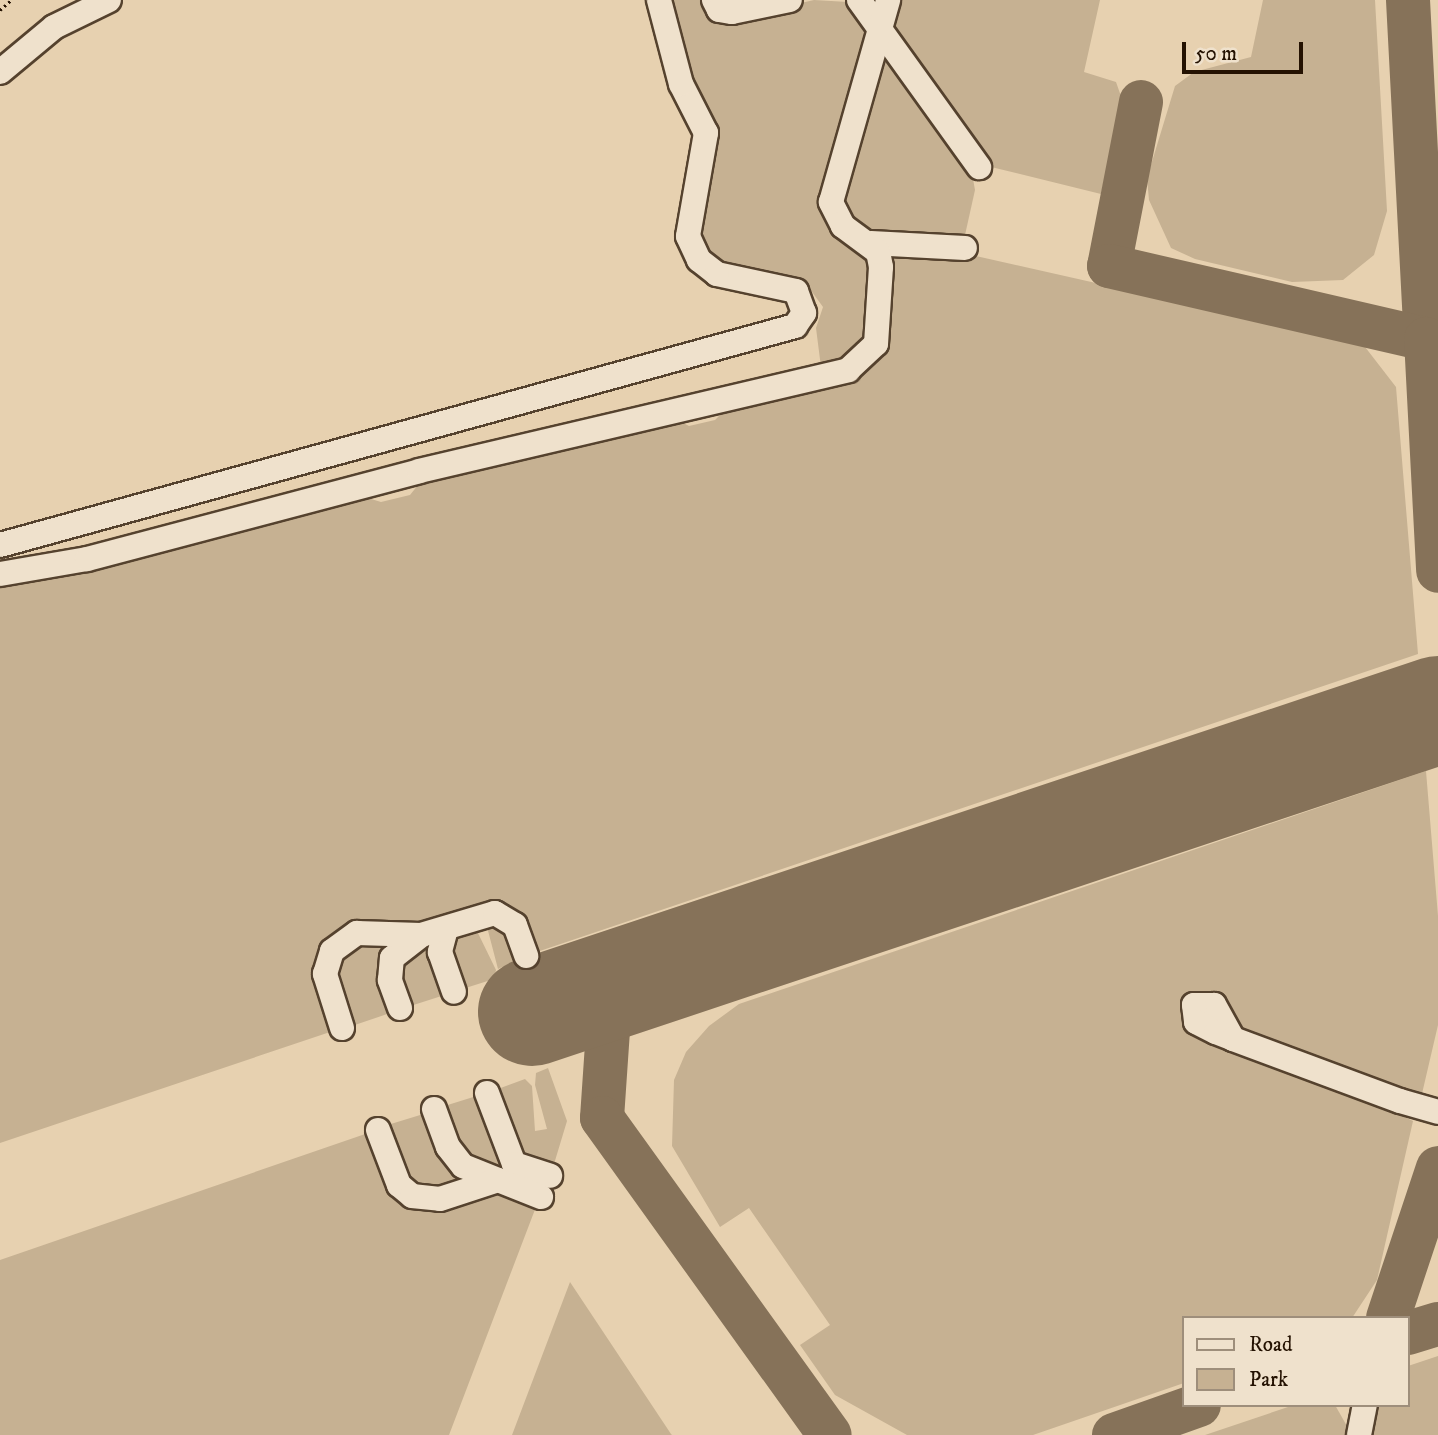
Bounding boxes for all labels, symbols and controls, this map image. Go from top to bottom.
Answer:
scale bar [1186,28,1307,72]
text: 50 m [1195,41,1237,67]
legend [1182,1316,1410,1407]
text: Road [1249,1332,1293,1358]
text: Park [1249,1367,1288,1393]

